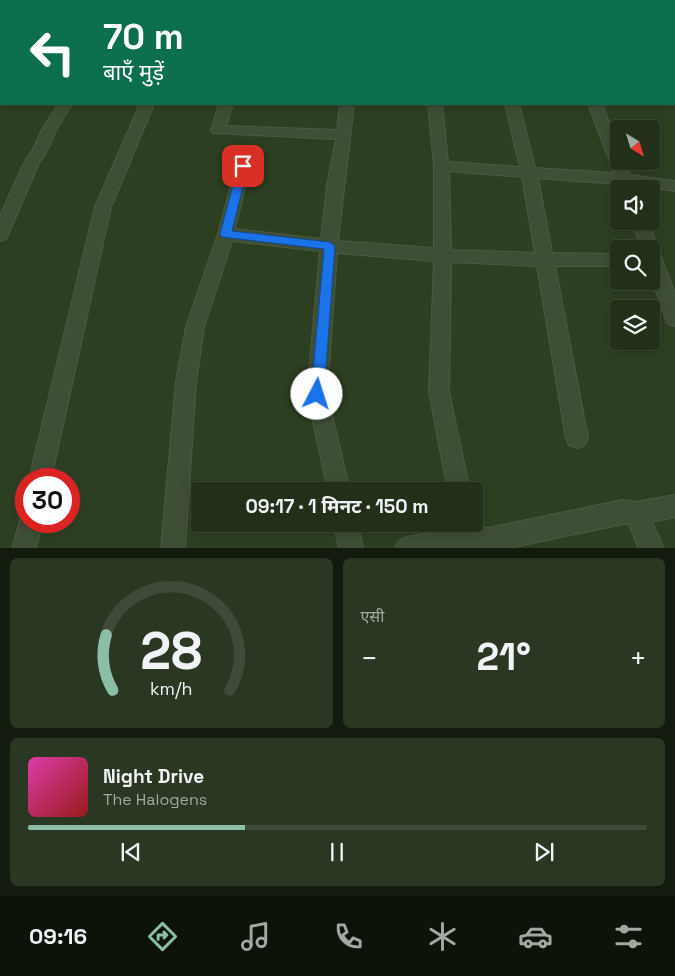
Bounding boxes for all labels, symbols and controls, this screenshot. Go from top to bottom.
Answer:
text: 70 m [103,15,184,59]
icon: left [20,20,85,85]
text: बाएँ मुड़ें [103,58,164,86]
north arrow [610,120,660,170]
map controls [610,120,660,350]
pin [222,145,264,187]
icon: arrive [229,152,257,180]
button: sound [610,180,660,230]
button: search [610,240,660,290]
button: layers [610,300,660,350]
position arrow [290,367,342,419]
speed limit sign: 30 [15,468,80,533]
text: 09:17 · 1 मिनट · 150 m [245,494,429,519]
text: एसी [361,606,384,627]
text: 28 [140,618,202,684]
text: 21° [476,633,531,681]
text: − [361,640,378,676]
text: + [630,640,647,676]
text: km/h [150,677,193,700]
text: Night Drive [103,764,204,789]
text: The Halogens [103,789,207,810]
icon: previous [117,838,145,866]
icon: pause [323,838,351,866]
icon: next [530,838,558,866]
icon: directions [145,919,180,954]
icon: music [238,919,273,954]
icon: phone [331,919,366,954]
icon: climate [425,919,460,954]
icon: car [518,919,553,954]
icon: filters [611,919,646,954]
text: 09:16 [29,922,87,950]

